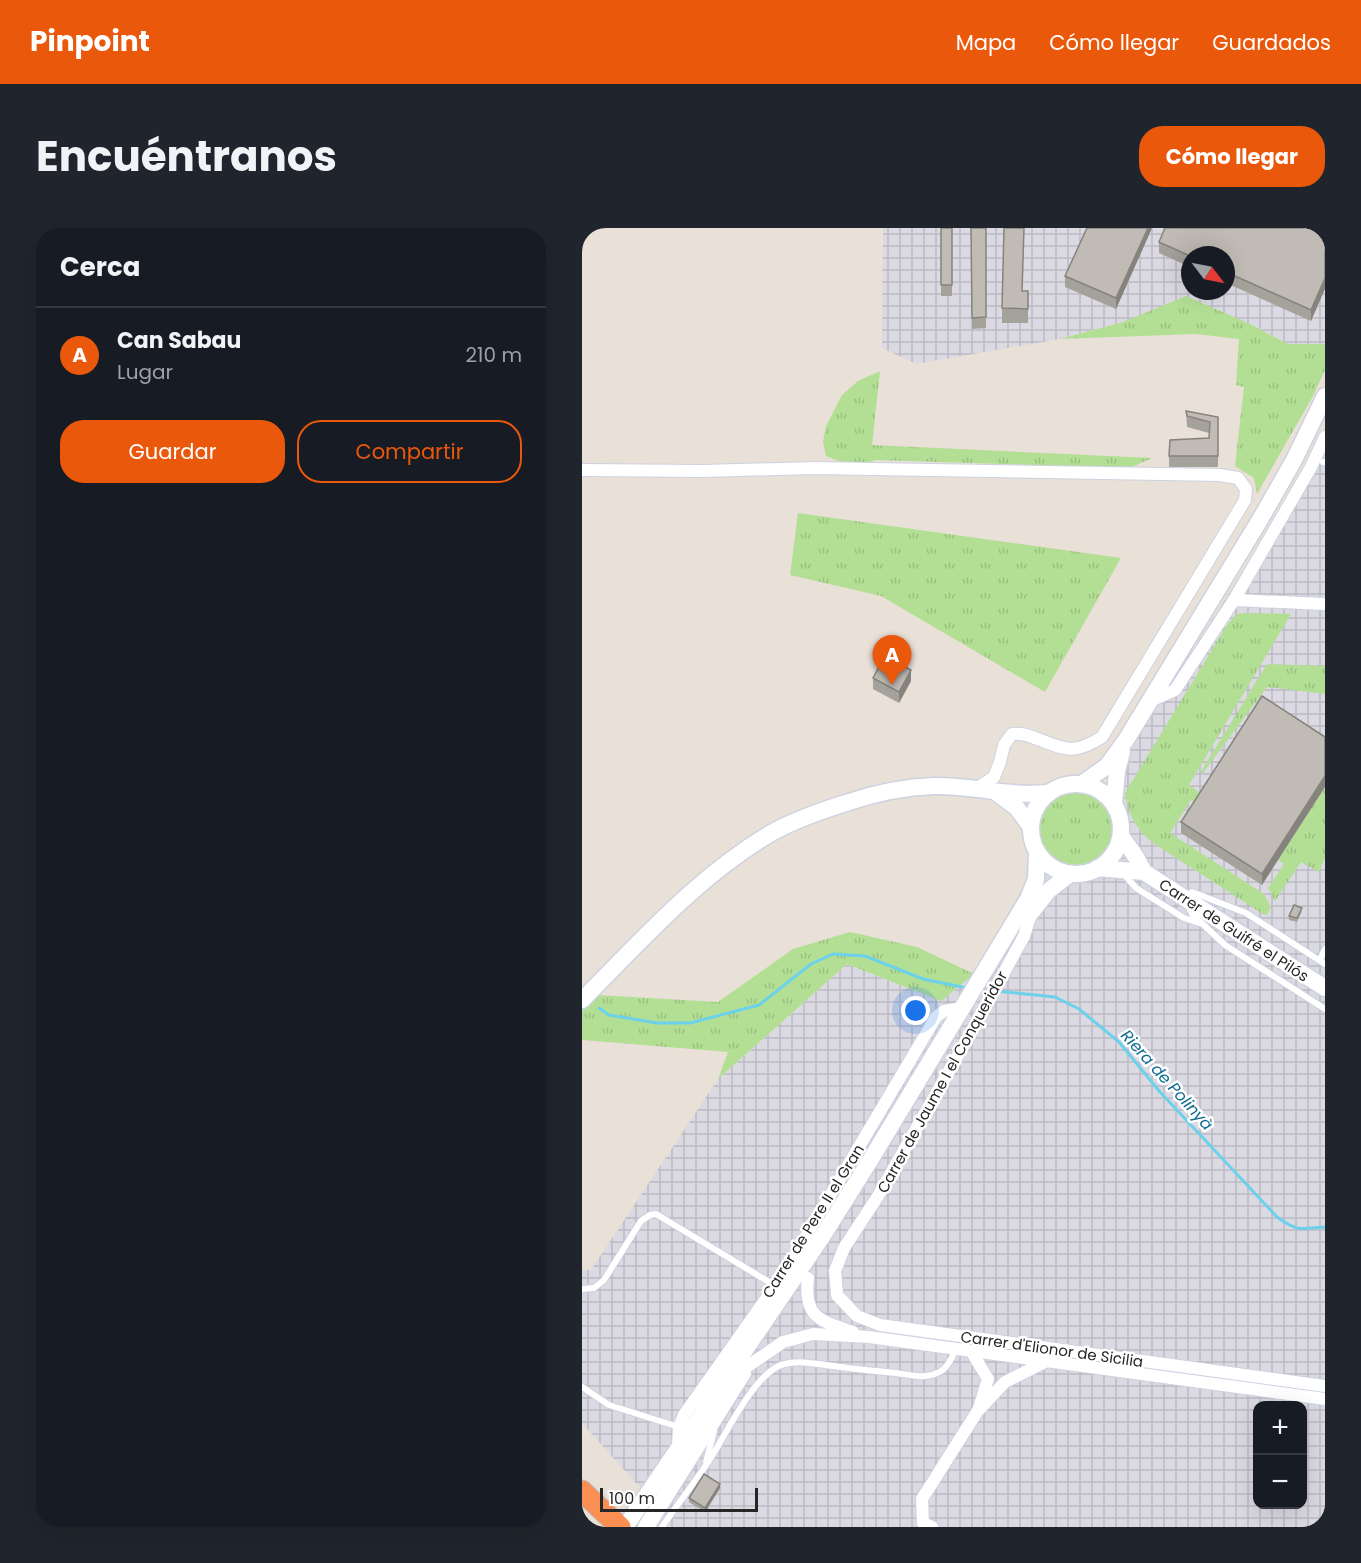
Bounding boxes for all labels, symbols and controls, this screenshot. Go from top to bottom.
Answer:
text: Pinpoint [30,22,150,61]
text: Mapa [956,28,1016,57]
text: Cómo llegar [1049,28,1179,57]
text: Guardados [1212,28,1331,57]
button: Cómo llegar [1139,126,1325,187]
text: Encuéntranos [36,127,337,186]
north arrow [1181,246,1235,300]
text: Cerca [60,249,140,285]
text: Can Sabau [117,325,241,356]
text: A [72,341,87,369]
text: 210 m [466,341,522,369]
text: Lugar [117,358,173,386]
button: Guardar [60,420,285,483]
button: Compartir [297,420,522,483]
pin: A [872,636,912,685]
street label: Carrer de Guifré el Pilós [1155,874,1313,986]
street label: Carrer de Jaume I el Conqueridor [872,967,1012,1197]
your location [901,996,930,1025]
water label: Riera de Polinyà [1116,1025,1219,1135]
street label: Carrer de Pere II el Gran [757,1140,869,1302]
street label: Carrer d'Elionor de Sicilia [959,1326,1145,1372]
map controls [1253,1401,1307,1509]
button: + [1253,1401,1307,1455]
button: − [1253,1455,1307,1509]
scale bar [600,1485,758,1512]
text: 100 m [609,1487,655,1510]

